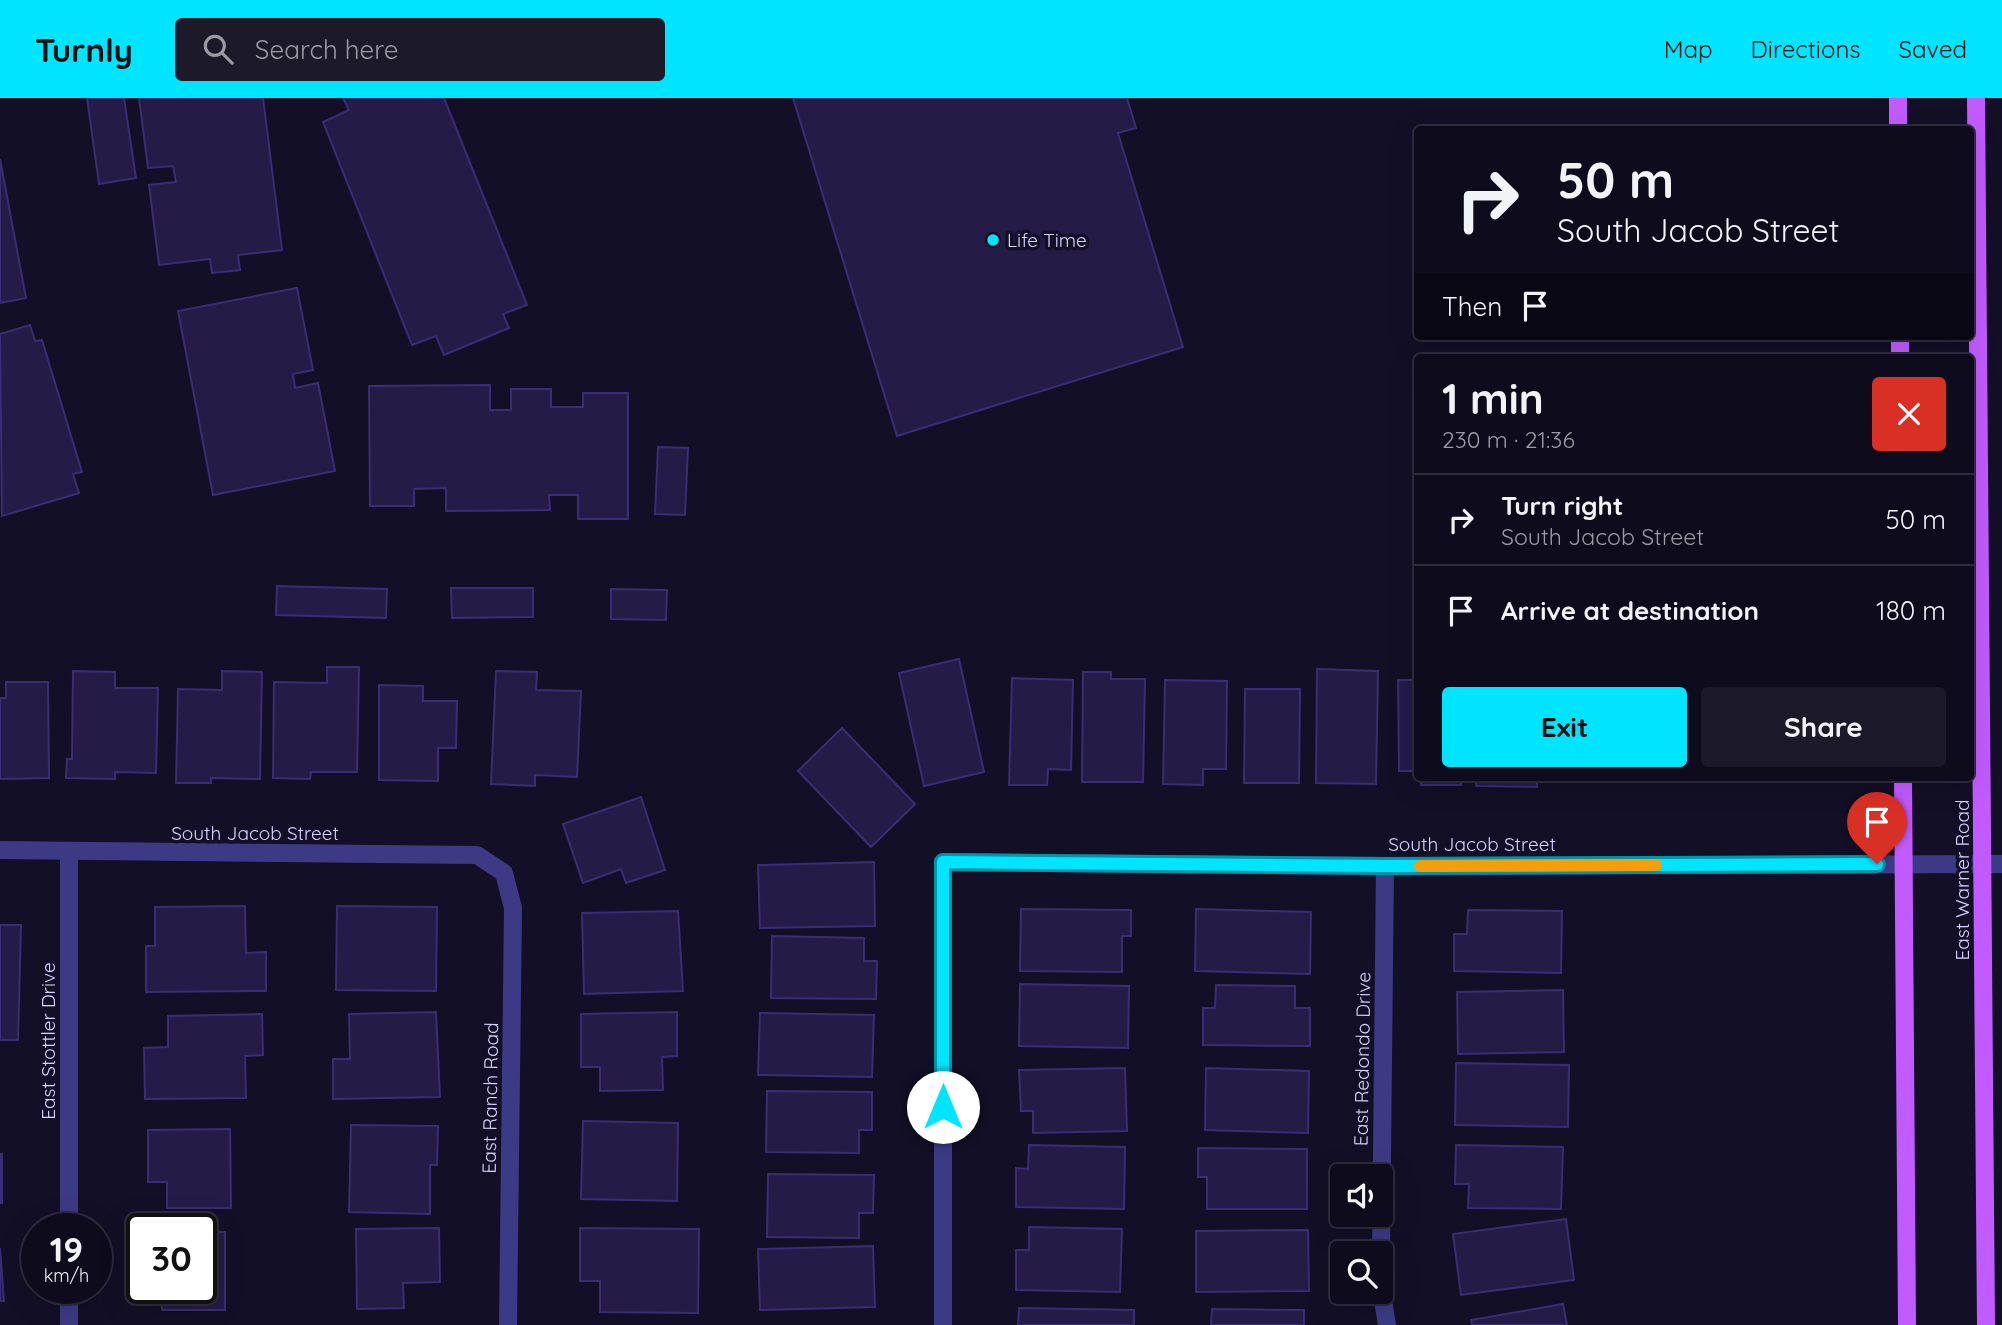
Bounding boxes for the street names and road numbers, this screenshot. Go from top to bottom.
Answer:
street label: East Warner Road [1950,799,1974,961]
street label: South Jacob Street [171,821,339,845]
street label: South Jacob Street [1388,832,1556,856]
street label: East Stottler Drive [36,962,60,1120]
street label: East Redondo Drive [1348,972,1376,1146]
street label: East Ranch Road [477,1022,503,1174]

